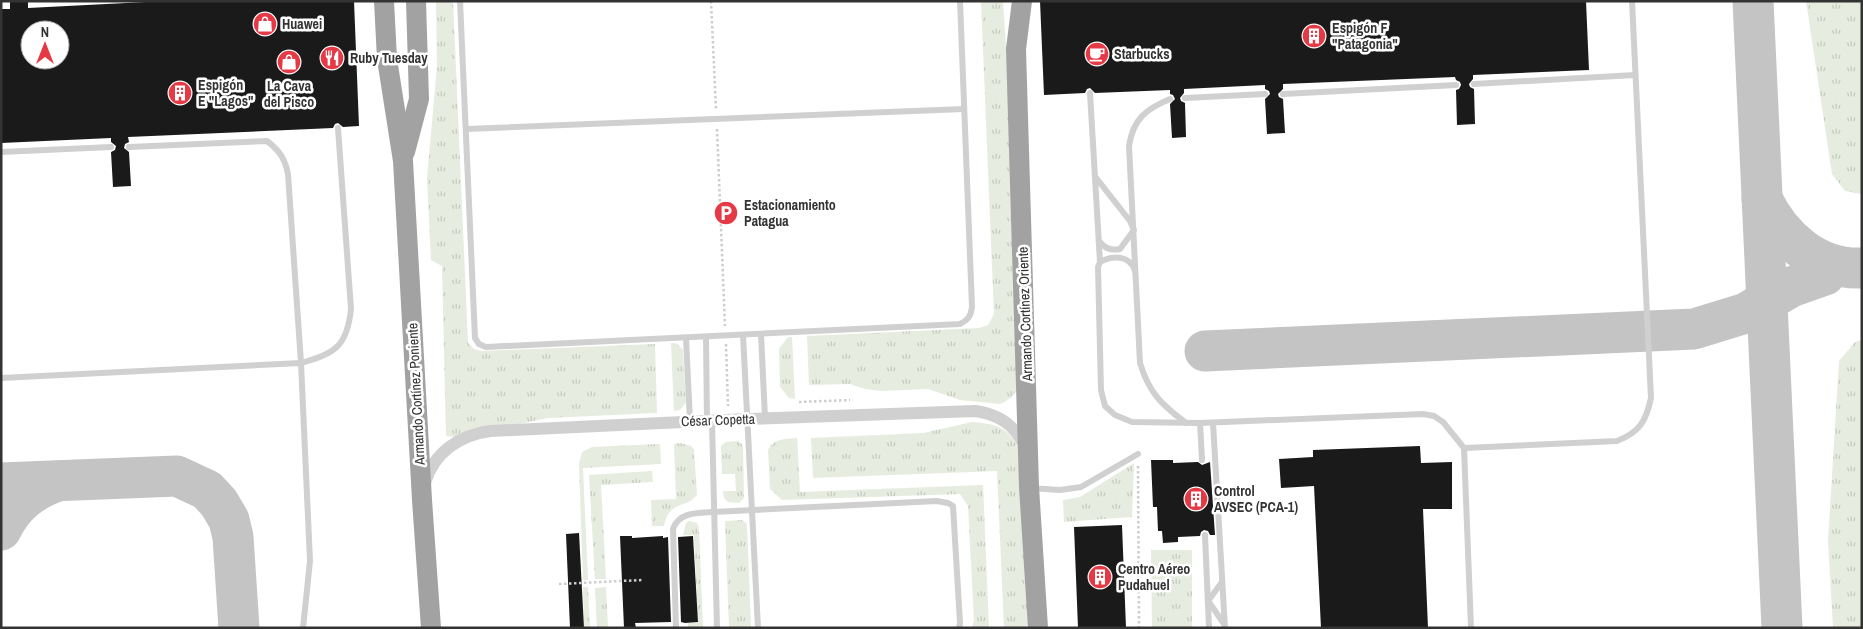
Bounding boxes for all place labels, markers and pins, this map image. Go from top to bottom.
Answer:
shop icon: Huawei [252,11,278,37]
place label: Huawei [282,15,322,33]
place label: Espigón F "Patagonia" [1332,19,1398,53]
building icon: Espigón F "Patagonia" [1301,23,1327,49]
cafe icon: Starbucks [1084,41,1110,67]
restaurant icon: Ruby Tuesday [319,45,345,71]
place label: Starbucks [1114,45,1170,63]
shop icon: La Cava del Pisco [276,49,302,75]
place label: Ruby Tuesday [350,49,428,67]
place label: Espigón E "Lagos" [198,76,254,110]
place label: La Cava del Pisco [264,77,314,111]
building icon: Espigón E "Lagos" [167,80,193,106]
place label: Estacionamiento Patagua [744,196,836,230]
parking icon: Estacionamiento Patagua [713,200,739,226]
place label: Control AVSEC (PCA-1) [1214,482,1298,516]
building icon: Control AVSEC (PCA-1) [1183,486,1209,512]
place label: Centro Aéreo Pudahuel [1118,560,1190,594]
building icon: Centro Aéreo Pudahuel [1087,564,1113,590]

